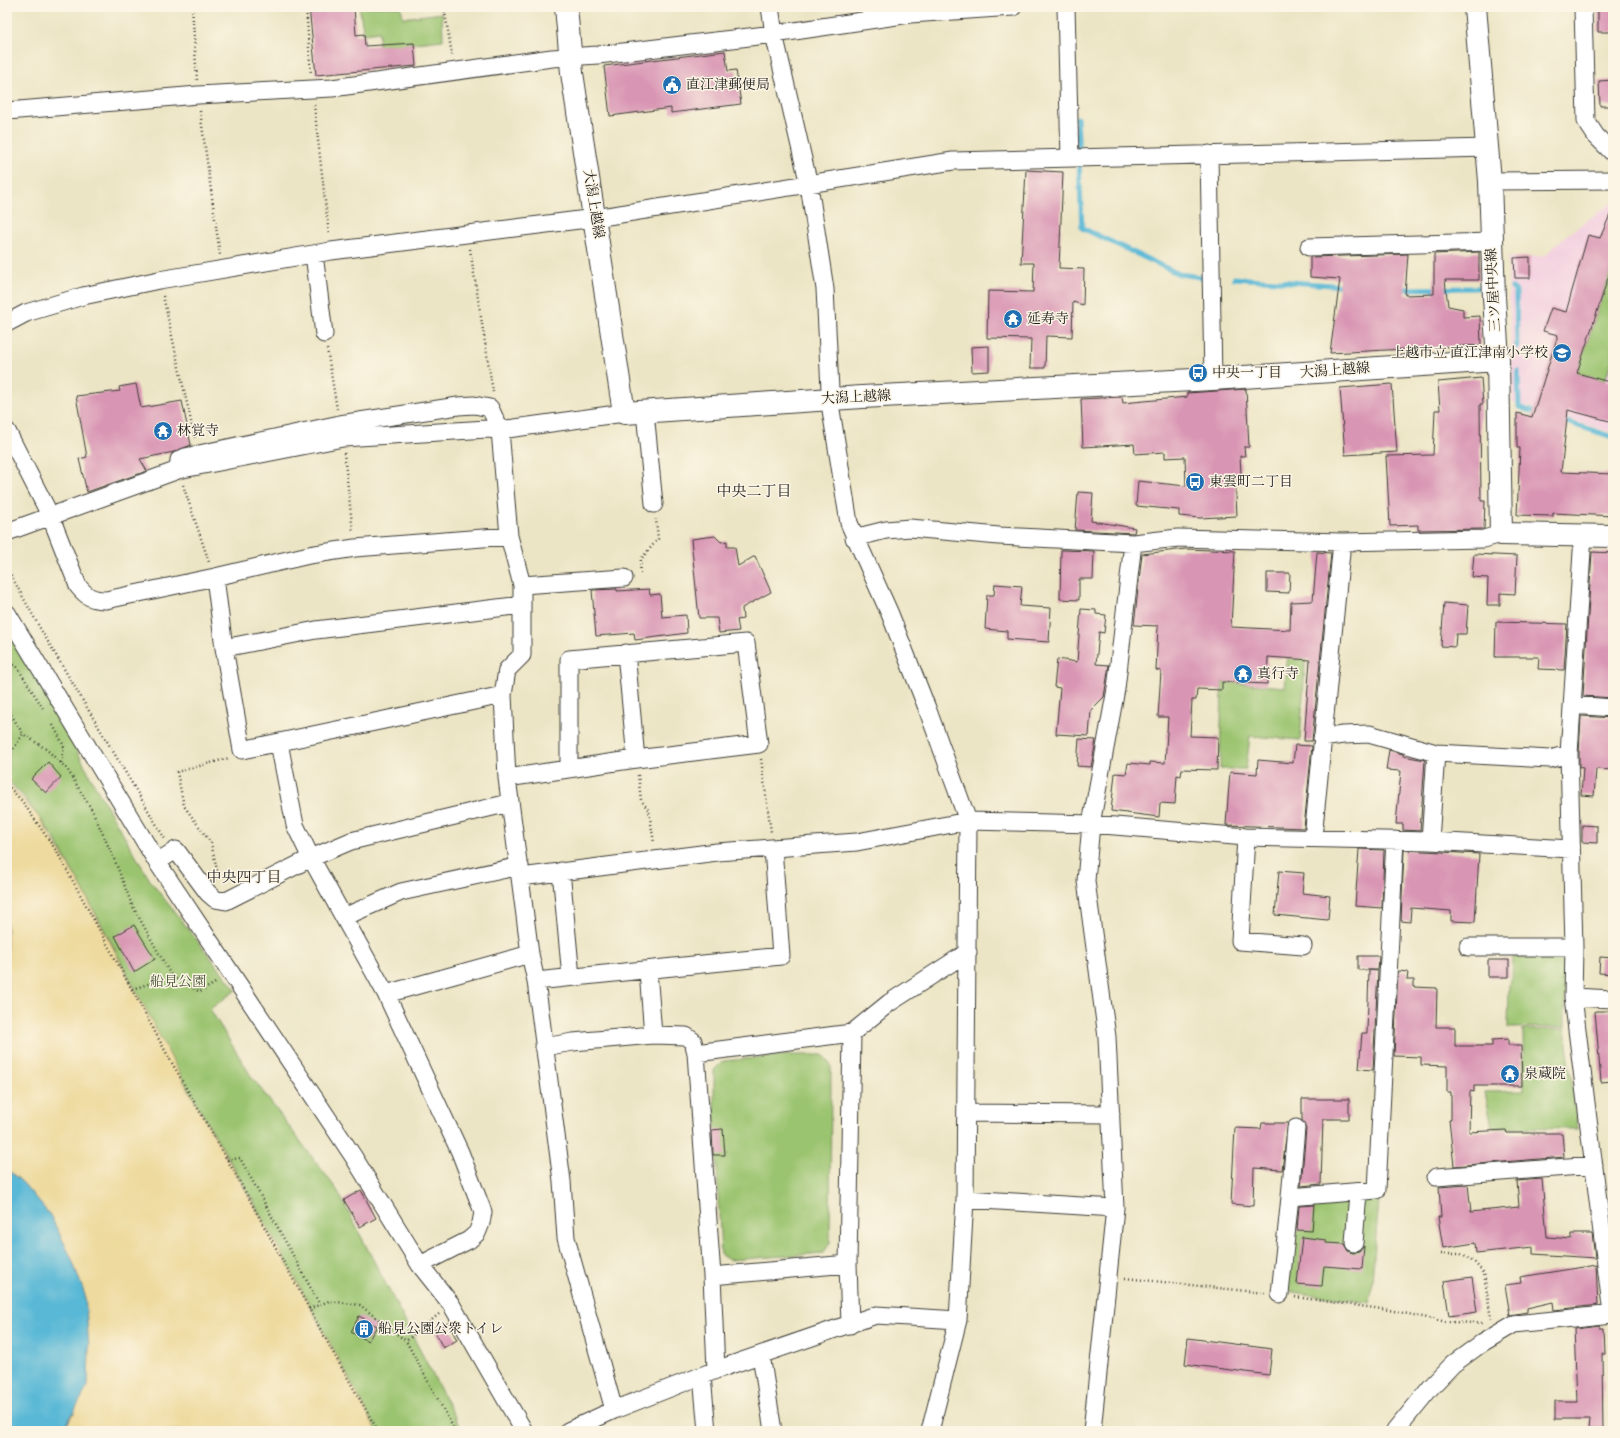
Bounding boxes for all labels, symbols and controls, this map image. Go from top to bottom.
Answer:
public building icon: 直江津郵便局 [661,74,683,96]
place label: 直江津郵便局 [686,76,770,95]
street label: 大潟上越線 [578,168,608,240]
street label: 三ツ屋中央線 [1482,248,1506,332]
temple icon: 延寿寺 [1002,308,1024,330]
place label: 延寿寺 [1027,310,1069,329]
school or university icon: 上越市立 直江津南小学校 [1551,342,1573,364]
place label: 上越市立 直江津南小学校 [1391,344,1548,363]
street label: 大潟上越線 [1299,359,1371,383]
bus stop icon: 中央一丁目 [1187,362,1209,384]
place label: 中央一丁目 [1212,364,1282,383]
street label: 大潟上越線 [821,387,891,409]
temple icon: 林覚寺 [152,420,174,442]
place label: 林覚寺 [177,422,219,441]
bus stop icon: 東雲町二丁目 [1184,471,1206,493]
place label: 東雲町二丁目 [1209,473,1293,492]
district label: 中央二丁目 [716,482,792,503]
temple icon: 真行寺 [1232,663,1254,685]
place label: 真行寺 [1257,665,1299,684]
district label: 中央四丁目 [206,868,282,889]
park label: 船見公園 [150,973,206,992]
temple icon: 泉蔵院 [1499,1063,1521,1085]
place label: 泉蔵院 [1524,1065,1566,1084]
building icon: 船見公園公衆トイレ [353,1318,375,1340]
place label: 船見公園公衆トイレ [378,1320,503,1339]

